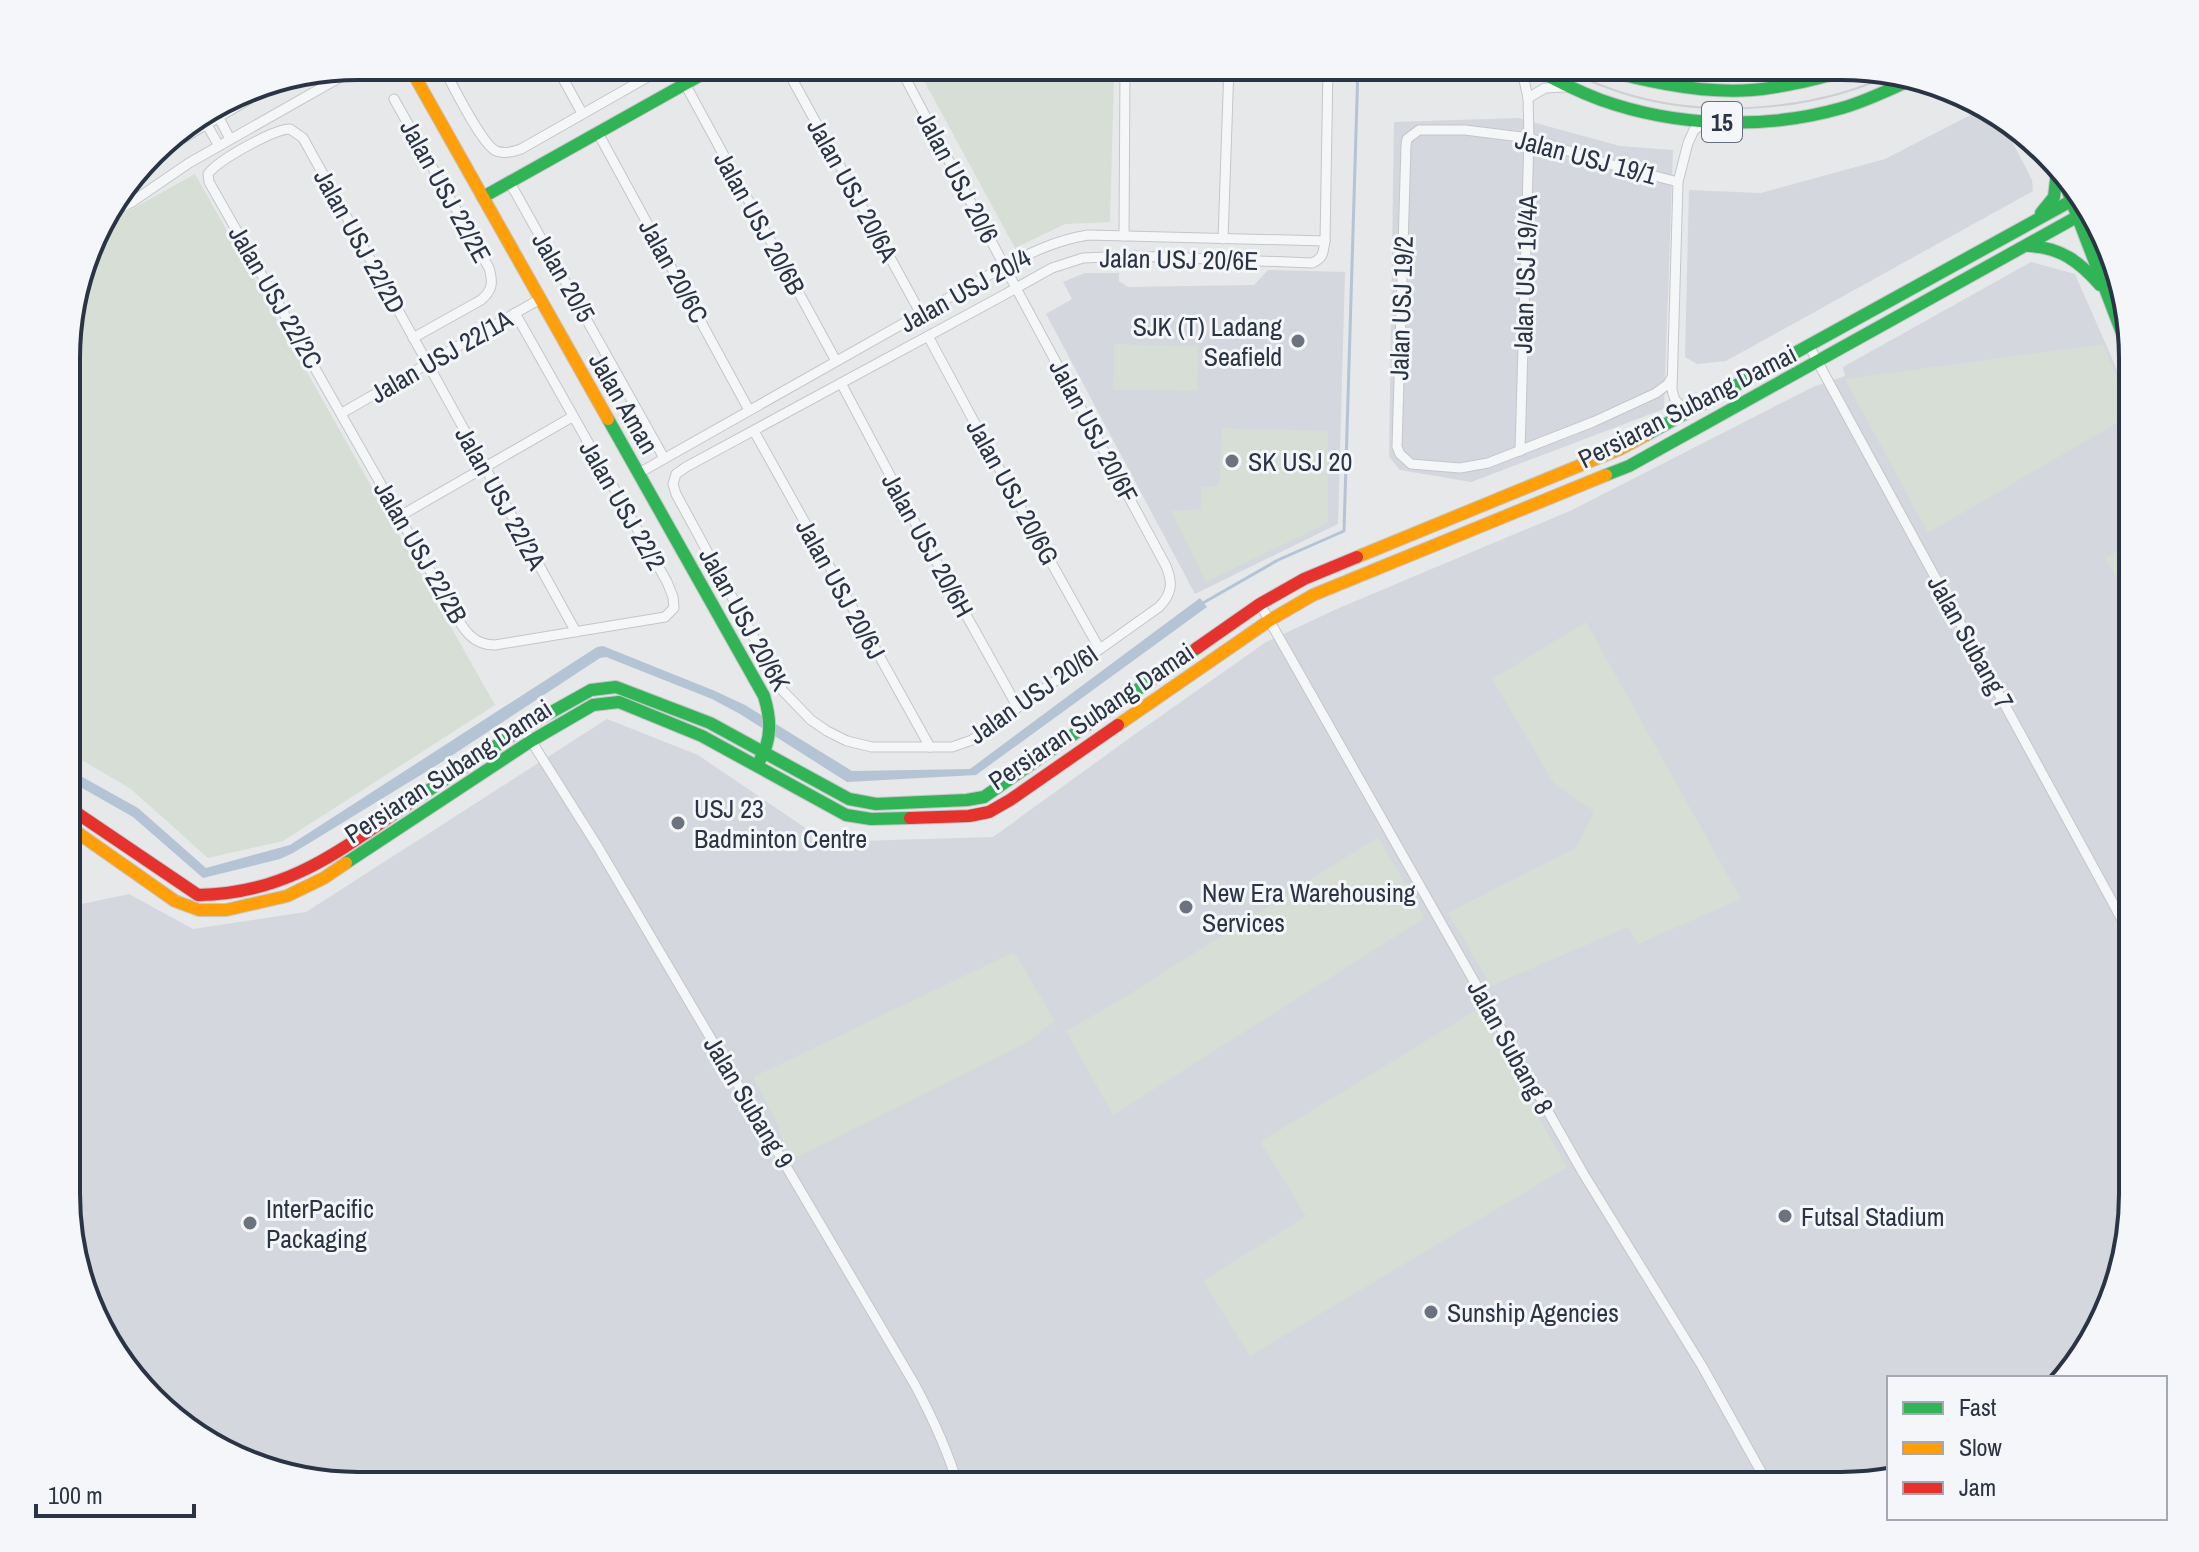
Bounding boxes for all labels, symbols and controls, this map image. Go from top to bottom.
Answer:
road number: 15 [1702,102,1742,142]
street label: Jalan USJ 20/6 [909,105,1007,249]
street label: Jalan USJ 20/6A [799,112,907,269]
street label: Jalan USJ 22/2E [392,113,500,269]
street label: Jalan USJ 19/1 [1512,121,1660,193]
street label: Jalan USJ 20/6B [706,145,814,301]
street label: Jalan USJ 22/2D [306,163,414,319]
street label: Jalan USJ 19/4A [1505,193,1545,354]
street label: Jalan 20/6C [631,213,717,329]
street label: Jalan USJ 22/2C [221,219,331,375]
street label: Jalan 20/5 [524,226,604,328]
street label: Jalan USJ 19/2 [1381,235,1421,381]
street label: Jalan USJ 20/4 [893,240,1037,340]
street label: Jalan USJ 20/6E [1099,240,1259,278]
street label: Jalan USJ 22/1A [363,301,519,411]
place label: SJK (T) Ladang Seafield [1133,309,1282,374]
marker: SJK (T) Ladang Seafield [1289,332,1307,350]
street label: Persiaran Subang Damai [1572,336,1802,476]
street label: Jalan Aman [581,346,667,460]
street label: Jalan USJ 20/6F [1042,353,1146,509]
street label: Jalan USJ 20/6G [959,413,1067,571]
street label: Jalan USJ 22/2A [447,420,555,577]
street label: Jalan USJ 22/2 [572,434,674,576]
place label: SK USJ 20 [1248,444,1352,479]
marker: SK USJ 20 [1223,452,1241,470]
street label: Jalan USJ 20/6H [874,467,982,623]
street label: Jalan USJ 22/2B [366,474,476,630]
street label: Jalan USJ 20/6J [788,513,894,665]
street label: Jalan USJ 20/6K [691,541,799,697]
street label: Jalan Subang 7 [1920,569,2022,715]
street label: Persiaran Subang Damai [981,634,1201,798]
street label: Jalan USJ 20/6I [961,636,1105,752]
street label: Persiaran Subang Damai [338,691,558,851]
place label: USJ 23 Badminton Centre [694,791,867,856]
marker: USJ 23 Badminton Centre [669,814,687,832]
place label: New Era Warehousing Services [1202,875,1416,940]
marker: New Era Warehousing Services [1177,898,1195,916]
street label: Jalan Subang 8 [1460,974,1562,1120]
street label: Jalan Subang 9 [696,1029,802,1175]
place label: InterPacific Packaging [266,1191,374,1256]
place label: Futsal Stadium [1801,1199,1944,1234]
marker: Futsal Stadium [1776,1207,1794,1225]
marker: InterPacific Packaging [241,1214,259,1232]
place label: Sunship Agencies [1447,1295,1619,1330]
marker: Sunship Agencies [1422,1303,1440,1321]
legend [1887,1376,2167,1520]
text: Fast [1959,1391,1997,1423]
text: Slow [1959,1431,2002,1463]
scale bar [36,1468,194,1518]
text: Jam [1959,1471,1996,1503]
text: 100 m [48,1479,103,1511]

